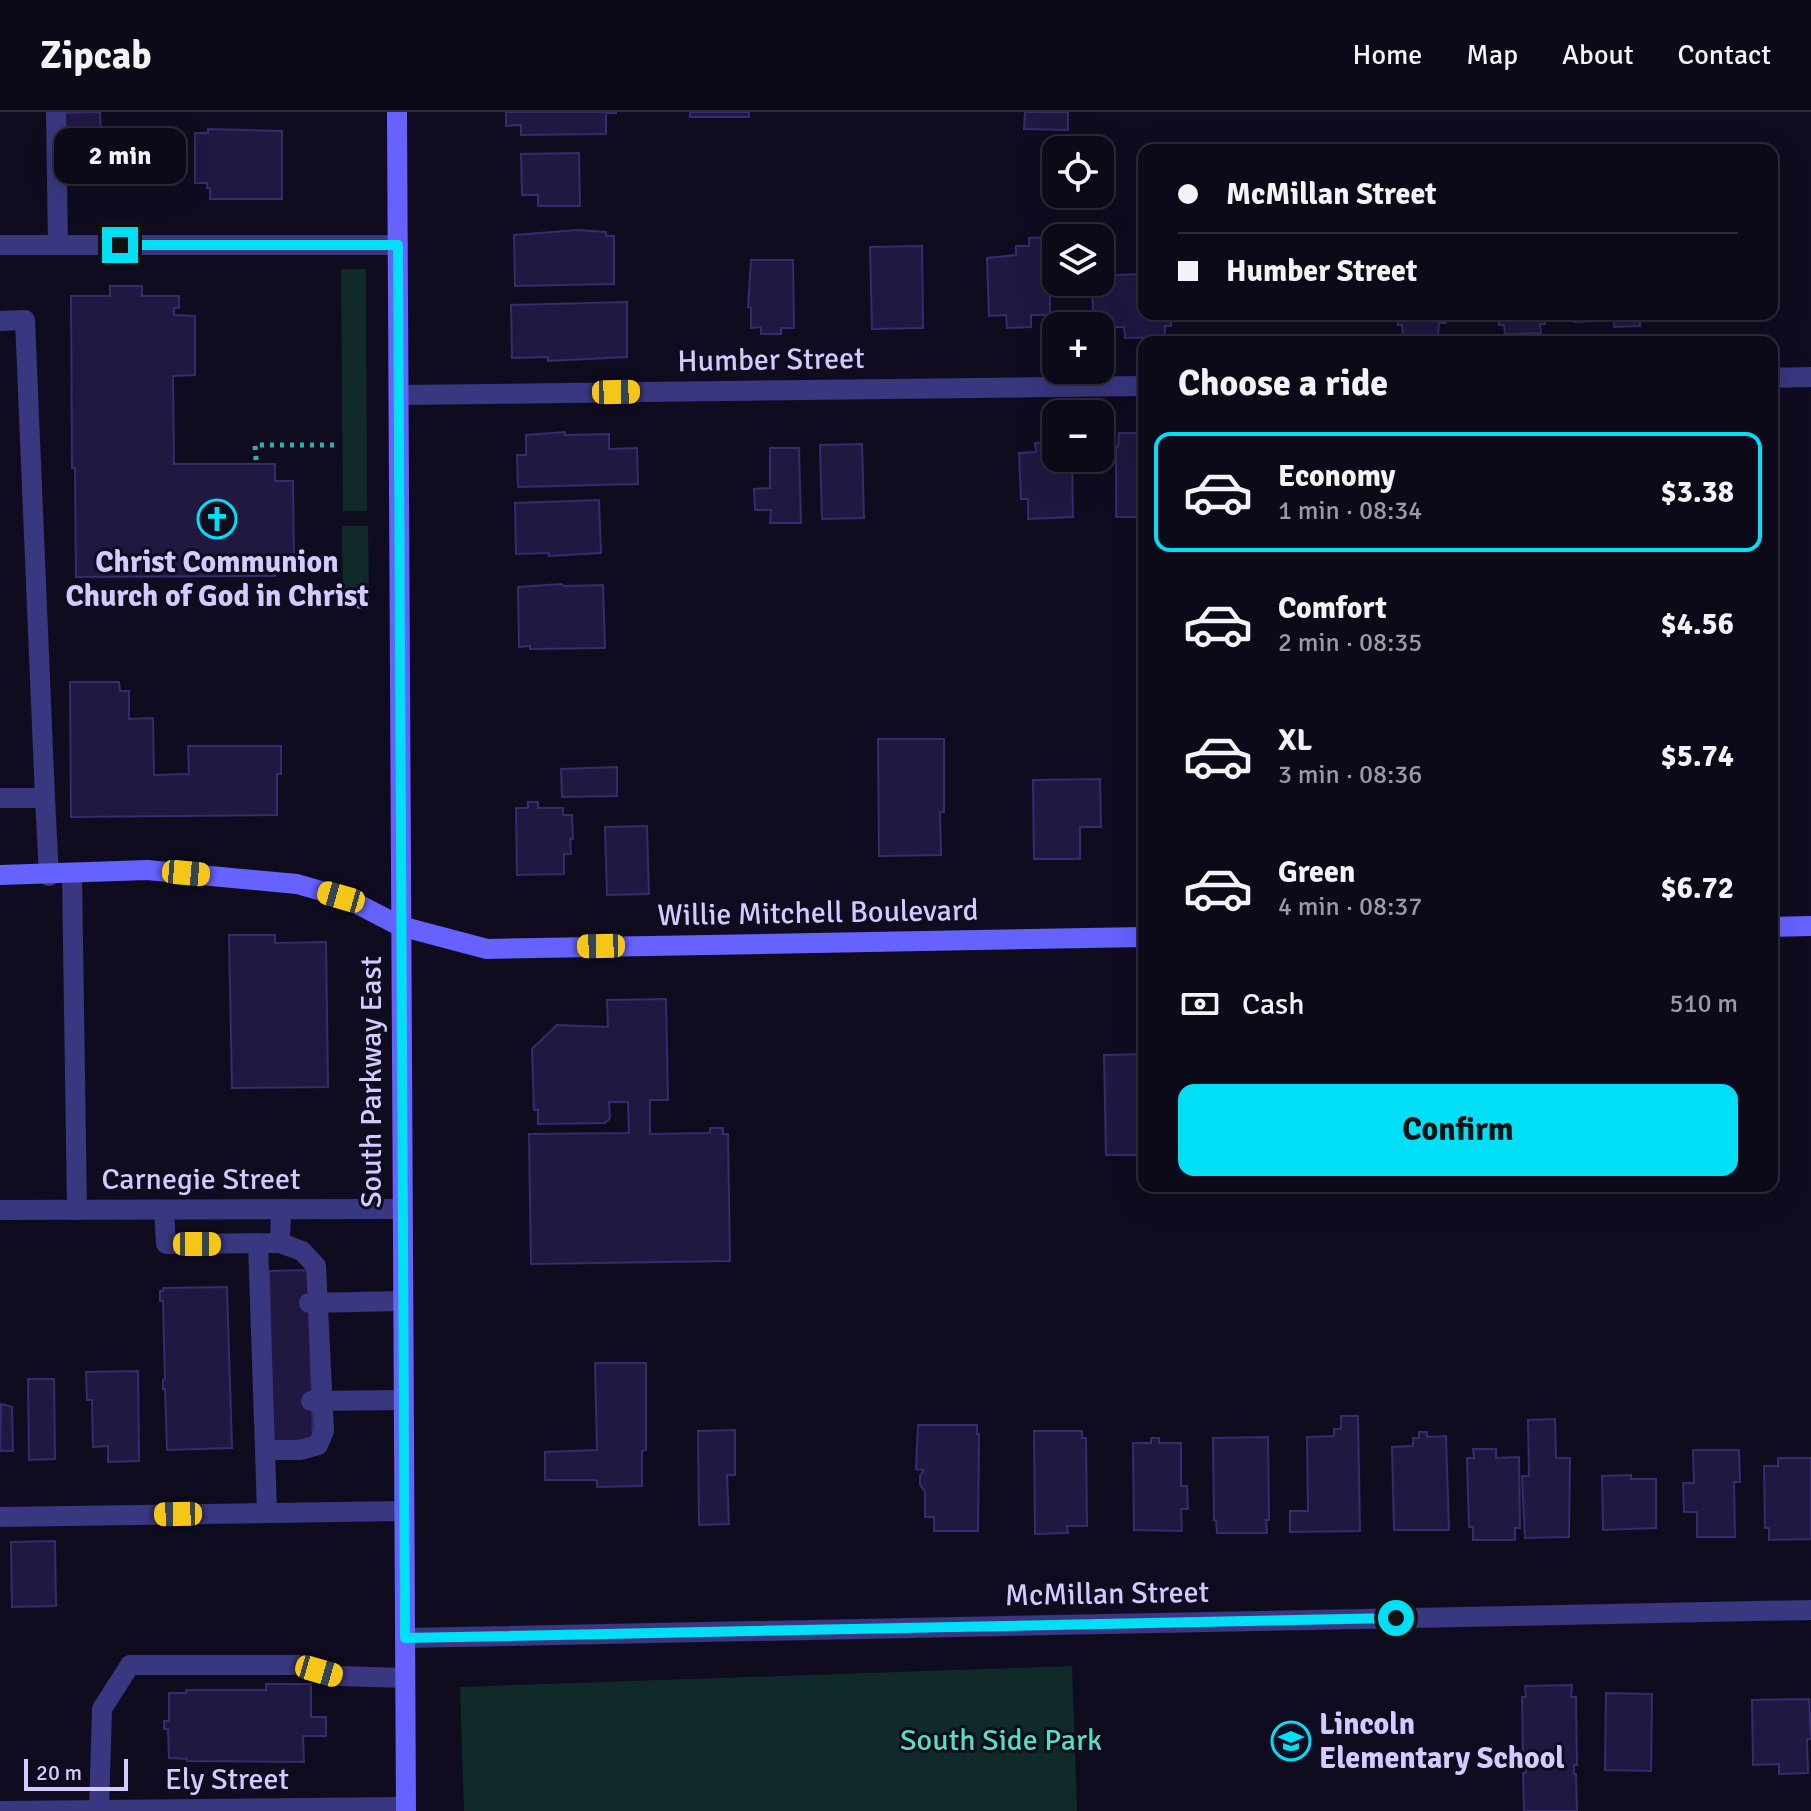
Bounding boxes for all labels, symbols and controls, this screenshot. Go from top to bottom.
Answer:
text: Zipcab [40,32,152,79]
text: Home [1353,38,1422,72]
text: Map [1466,38,1518,72]
text: About [1562,38,1634,72]
text: Contact [1678,38,1771,72]
callout: 2 min [54,129,186,185]
map controls [1042,136,1114,472]
button: locate [1042,136,1114,208]
text: 2 min [89,140,151,172]
text: McMillan Street [1226,176,1437,213]
button: layers [1042,224,1114,296]
route end [102,227,138,263]
text: Humber Street [1226,253,1417,290]
button: + [1042,312,1114,384]
street label: Humber Street [677,340,865,380]
text: Choose a ride [1178,361,1388,406]
car [592,380,640,404]
button: − [1042,400,1114,472]
icon: car [1182,456,1254,528]
text: Economy [1278,458,1395,495]
text: $3.38 [1661,474,1734,511]
text: 1 min · 08:34 [1278,495,1422,527]
church icon: Christ Communion Church of God in Christ [196,498,238,540]
place label: Christ Communion Church of God in Christ [65,544,369,615]
icon: car [1182,588,1254,660]
text: Comfort [1278,590,1387,627]
text: $4.56 [1661,606,1734,643]
text: 2 min · 08:35 [1278,627,1422,659]
icon: car [1182,720,1254,792]
text: XL [1278,722,1312,759]
text: $5.74 [1661,738,1734,775]
text: 3 min · 08:36 [1278,759,1422,791]
icon: car [1182,852,1254,924]
text: Green [1278,854,1355,891]
car [161,859,211,887]
text: $6.72 [1661,870,1734,907]
car [315,879,367,915]
text: 4 min · 08:37 [1278,891,1422,923]
street label: Willie Mitchell Boulevard [657,892,979,934]
car [577,934,625,958]
street label: South Parkway East [353,956,390,1208]
icon: cash [1178,982,1222,1026]
text: Cash [1242,986,1305,1023]
text: 510 m [1669,988,1738,1020]
button: Confirm [1178,1084,1738,1176]
street label: Carnegie Street [101,1161,301,1198]
car [173,1232,221,1256]
car [154,1502,202,1526]
street label: McMillan Street [1004,1574,1210,1614]
route start [1378,1600,1414,1636]
car [293,1653,345,1689]
place label: Lincoln Elementary School [1319,1706,1565,1777]
school or university icon: Lincoln Elementary School [1270,1720,1312,1762]
park label: South Side Park [900,1722,1102,1759]
scale bar [24,1755,128,1791]
text: 20 m [36,1759,82,1786]
street label: Ely Street [165,1761,289,1798]

